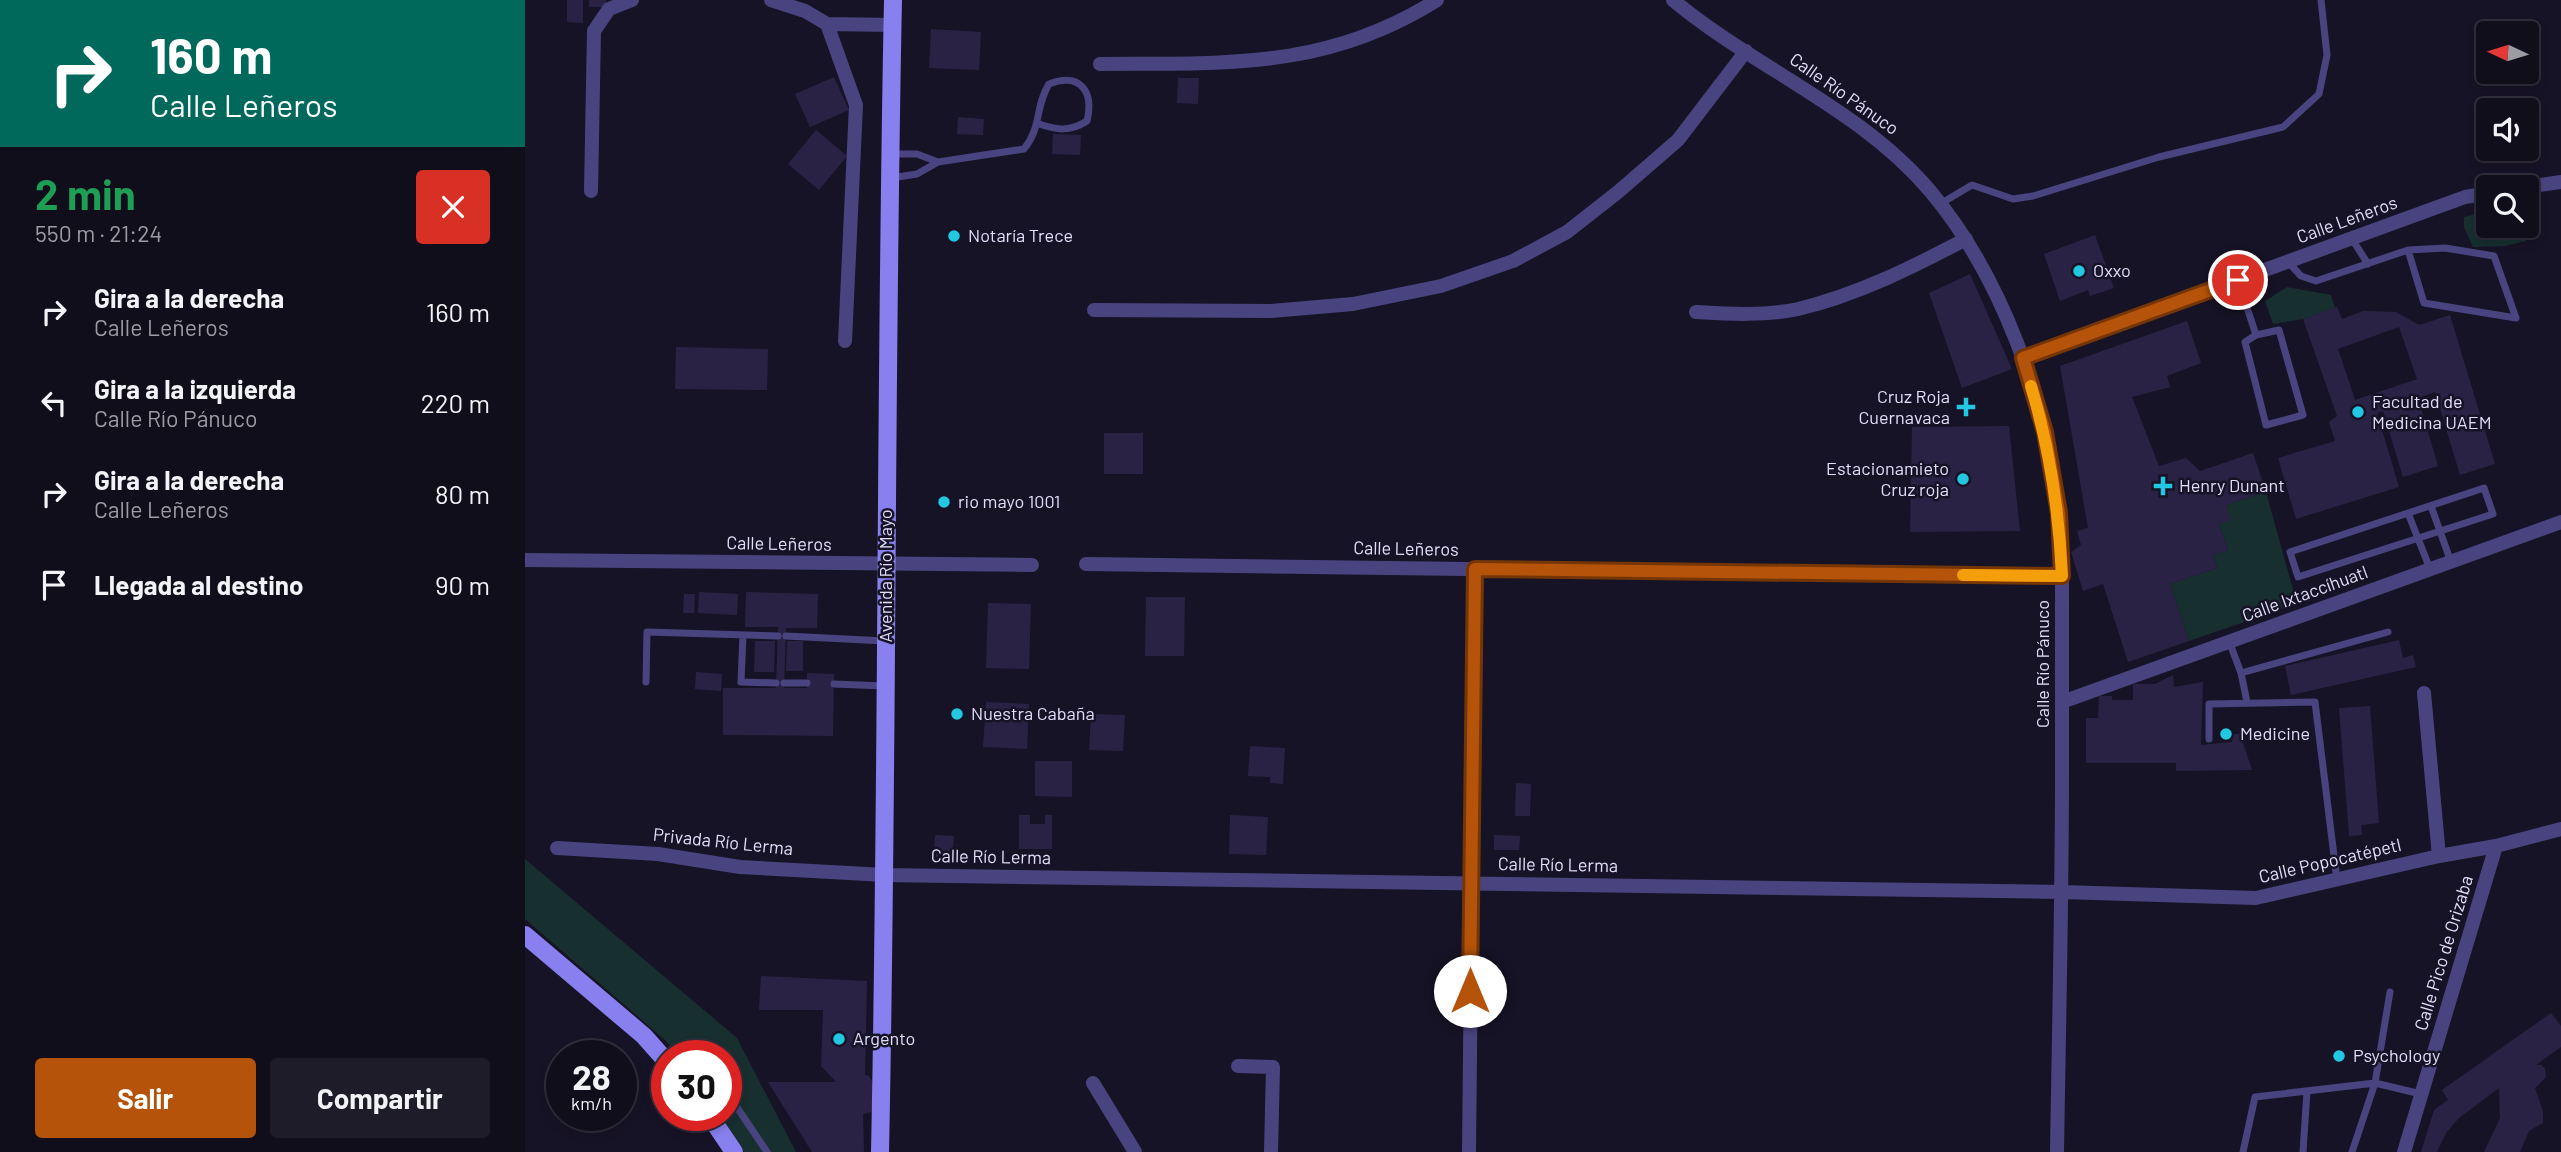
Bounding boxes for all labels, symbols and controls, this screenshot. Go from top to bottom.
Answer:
north arrow [2476,21,2539,84]
map controls [2476,21,2539,238]
text: 160 m [150,25,272,84]
icon: right [35,28,126,119]
street label: Calle Río Pánuco [1786,47,1903,139]
text: Calle Leñeros [150,85,338,123]
button: sound [2476,98,2539,161]
text: 2 min [35,168,136,218]
button: close [416,170,490,244]
button: search [2476,175,2539,238]
street label: Calle Leñeros [2293,191,2400,247]
text: 550 m · 21:24 [35,219,162,247]
place label: Notaría Trece [968,224,1073,246]
marker: Notaría Trece [946,228,962,244]
pin [2208,250,2268,310]
place label: Oxxo [2093,259,2131,281]
icon: arrive [2219,261,2257,299]
marker: Oxxo [2071,263,2087,279]
text: Gira a la derecha [94,282,284,313]
icon: right [35,293,73,331]
text: 160 m [426,296,490,327]
text: Calle Leñeros [94,313,229,341]
text: Gira a la izquierda [94,373,296,404]
icon: left [35,384,73,422]
place label: Cruz Roja Cuernavaca [1858,385,1950,428]
text: 220 m [421,387,490,418]
place label: Facultad de Medicina UAEM [2372,390,2492,433]
marker: Cruz Roja Cuernavaca [1956,397,1976,417]
text: Calle Río Pánuco [94,404,258,432]
marker: Facultad de Medicina UAEM [2350,404,2366,420]
place label: Estacionamieto Cruz roja [1826,457,1949,500]
text: Gira a la derecha [94,464,284,495]
marker: Estacionamieto Cruz roja [1955,471,1971,487]
place label: Henry Dunant [2179,474,2285,496]
icon: right [35,475,73,513]
marker: Henry Dunant [2153,476,2173,496]
text: 80 m [435,478,490,509]
place label: rio mayo 1001 [958,490,1060,512]
marker: rio mayo 1001 [936,494,952,510]
text: Calle Leñeros [94,495,229,523]
street label: Avenida Río Mayo [874,509,896,643]
street label: Calle Leñeros [726,531,832,555]
street label: Calle Leñeros [1353,536,1459,560]
street label: Calle Ixtaccíhuatl [2239,560,2370,626]
icon: arrive [35,566,73,604]
text: Llegada al destino [94,569,303,600]
text: 90 m [435,569,490,600]
street label: Calle Río Pánuco [2031,600,2053,728]
place label: Nuestra Cabaña [971,702,1095,724]
marker: Nuestra Cabaña [949,706,965,722]
place label: Medicine [2240,722,2310,744]
marker: Medicine [2218,726,2234,742]
street label: Privada Río Lerma [652,823,794,859]
street label: Calle Popocatépetl [2256,833,2403,887]
street label: Calle Río Lerma [931,844,1051,868]
street label: Calle Río Lerma [1498,852,1618,876]
street label: Calle Pico de Orizaba [2409,872,2477,1033]
position arrow [1433,954,1507,1028]
place label: Argento [853,1027,915,1049]
marker: Argento [831,1031,847,1047]
speed limit sign: 30 [651,1040,742,1131]
place label: Psychology [2353,1044,2440,1066]
marker: Psychology [2331,1048,2347,1064]
text: 28 [572,1055,611,1097]
button: Salir [35,1058,256,1138]
button: Compartir [270,1058,490,1138]
text: km/h [571,1092,612,1114]

